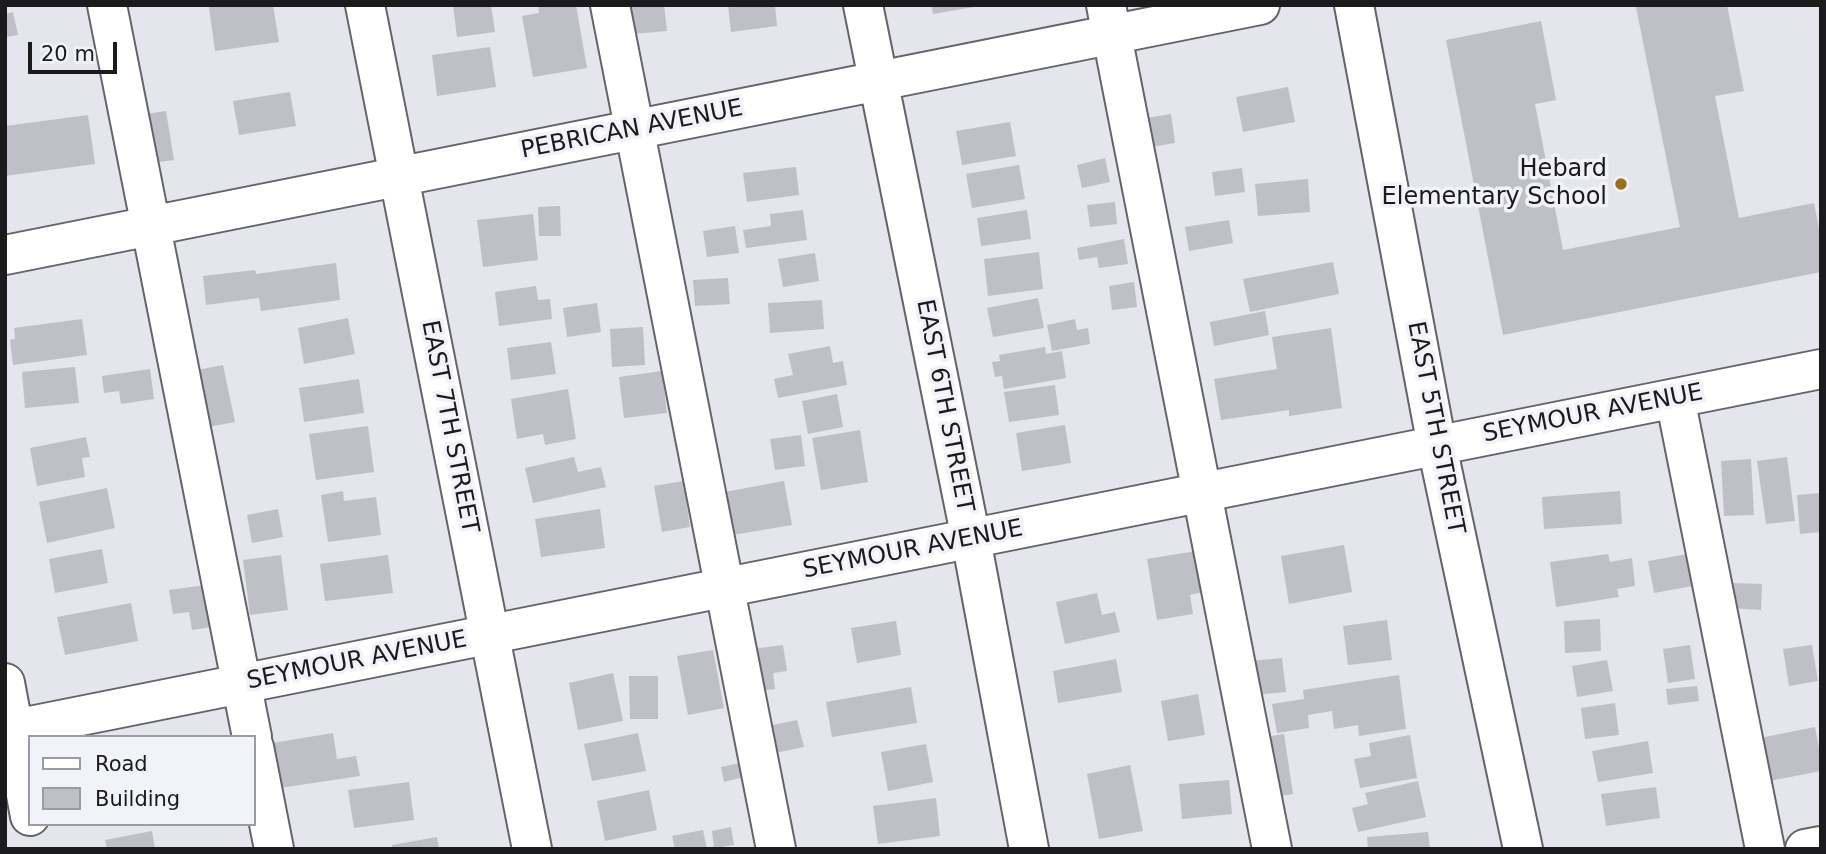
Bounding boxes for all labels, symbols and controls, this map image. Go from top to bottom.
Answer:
scale bar [32,28,121,72]
text: 20 m [41,42,95,66]
street label: PEBRICAN AVENUE [518,94,746,166]
place label: Hebard Elementary School [1382,156,1607,212]
marker: Hebard Elementary School [1613,176,1629,192]
street label: EAST 6TH STREET [909,297,979,515]
street label: EAST 7TH STREET [414,318,484,536]
street label: EAST 5TH STREET [1400,319,1470,537]
street label: SEYMOUR AVENUE [1480,379,1706,449]
street label: SEYMOUR AVENUE [800,515,1026,585]
street label: SEYMOUR AVENUE [244,626,470,696]
legend [28,735,256,826]
text: Road [95,752,148,776]
text: Building [95,787,180,811]

